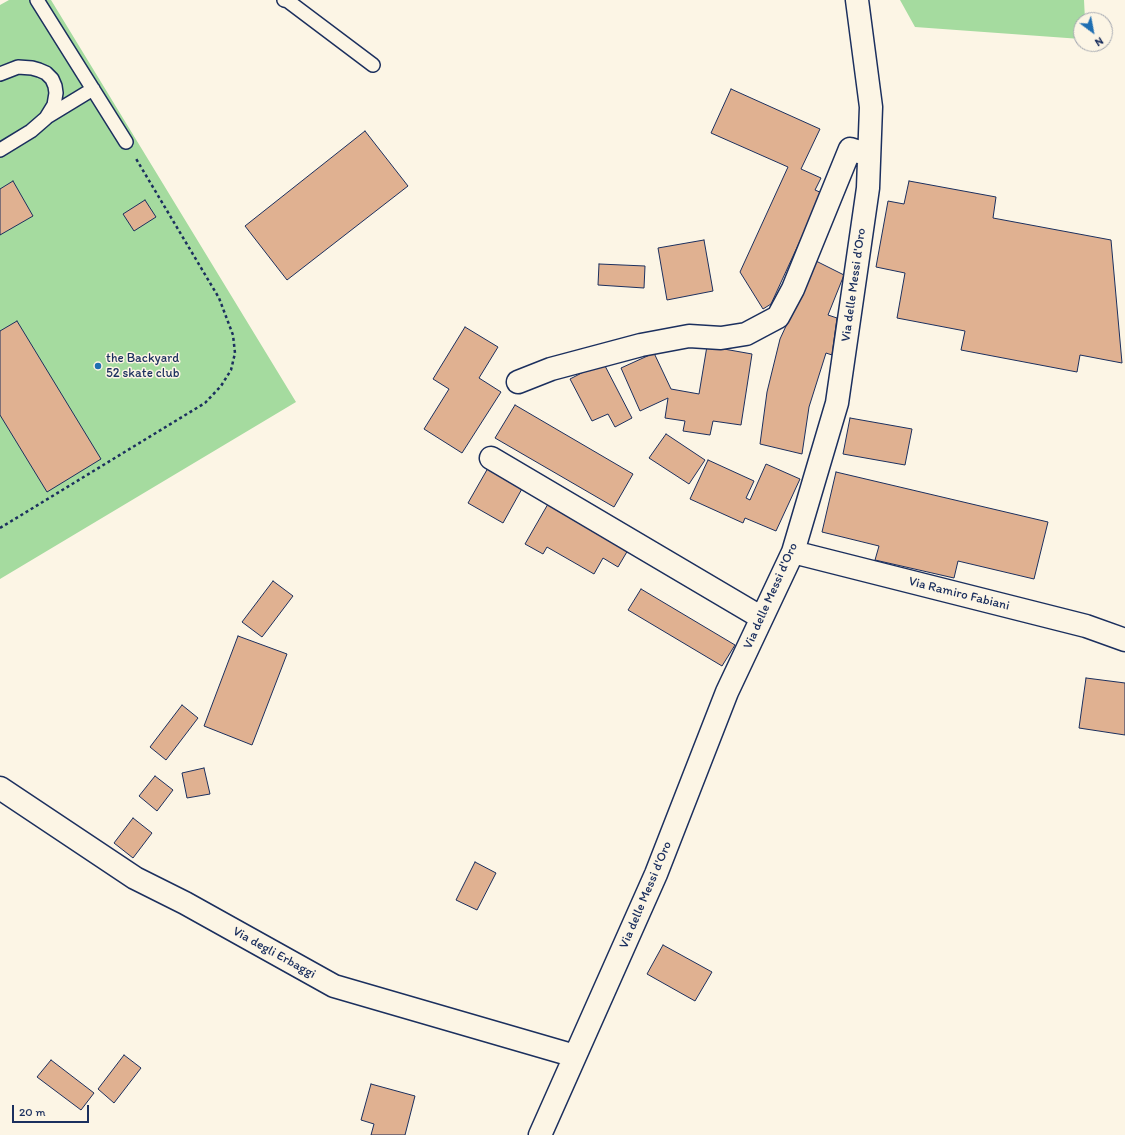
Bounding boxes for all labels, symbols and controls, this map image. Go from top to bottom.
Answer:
north arrow [1073,12,1113,52]
text: N [1092,34,1106,49]
street label: Via delle Messi d'Oro [838,227,870,343]
place label: the Backyard 52 skate club [106,351,180,382]
marker: the Backyard 52 skate club [93,361,103,371]
street label: Via delle Messi d'Oro [741,540,801,652]
street label: Via Ramiro Fabiani [907,574,1011,614]
street label: Via delle Messi d'Oro [616,839,676,951]
street label: Via degli Erbaggi [230,924,318,982]
scale bar [14,1097,91,1123]
text: 20 m [19,1105,46,1119]

